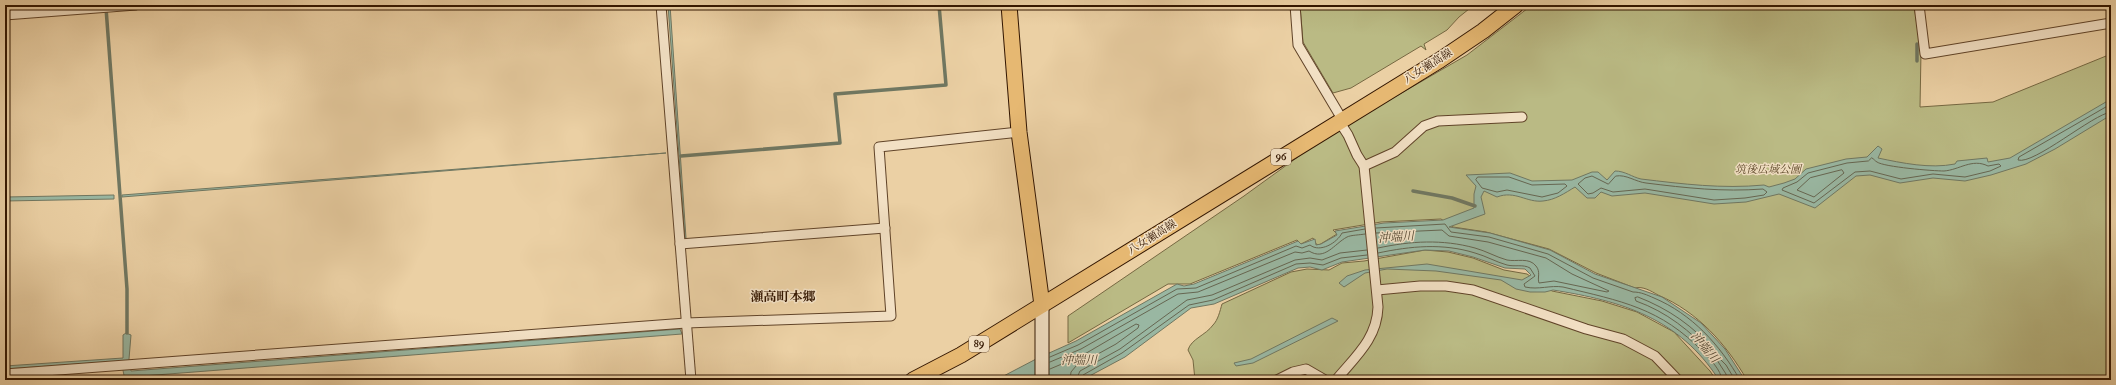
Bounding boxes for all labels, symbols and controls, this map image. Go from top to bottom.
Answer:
street label: 八女瀬高線 [1401,46,1455,86]
road number: 96 [1271,149,1291,165]
park label: 筑後広域公園 [1735,163,1803,176]
street label: 八女瀬高線 [1125,217,1179,257]
water label: 沖端川 [1378,229,1416,245]
district label: 瀬高町本郷 [750,289,816,304]
water label: 沖端川 [1688,329,1723,367]
road number: 89 [969,336,989,352]
water label: 沖端川 [1061,353,1099,367]

